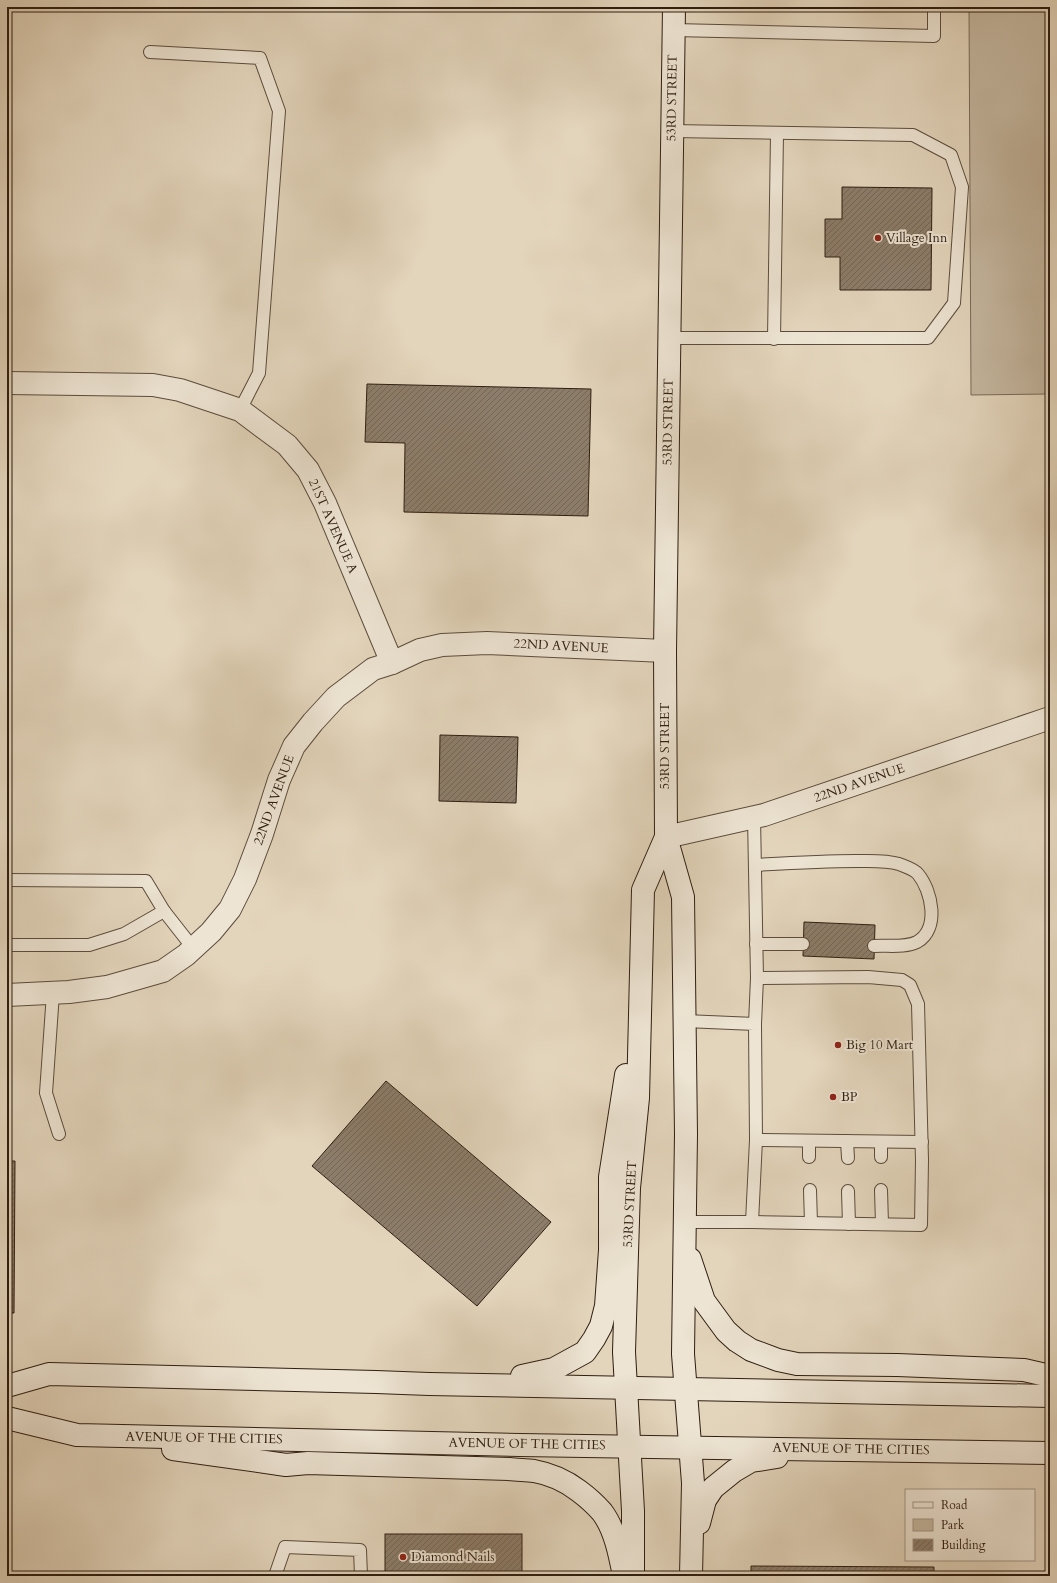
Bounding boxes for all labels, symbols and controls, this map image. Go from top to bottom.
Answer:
street label: 53RD STREET [662,54,682,142]
place label: Village Inn [886,229,948,247]
marker: Village Inn [873,233,883,243]
street label: 53RD STREET [658,378,678,466]
street label: 21ST AVENUE A [304,476,362,577]
street label: 22ND AVENUE [513,635,609,657]
street label: 53RD STREET [656,702,674,790]
street label: 22ND AVENUE [249,752,299,848]
street label: 22ND AVENUE [811,759,907,807]
place label: Big 10 Mart [846,1036,913,1054]
marker: Big 10 Mart [833,1040,843,1050]
place label: BP [841,1088,858,1106]
marker: BP [828,1092,838,1102]
street label: 53RD STREET [619,1160,641,1248]
street label: AVENUE OF THE CITIES [125,1428,283,1448]
street label: AVENUE OF THE CITIES [448,1434,606,1454]
street label: AVENUE OF THE CITIES [772,1439,930,1459]
legend [905,1489,1035,1561]
text: Road [941,1497,968,1513]
text: Park [941,1517,965,1533]
text: Building [941,1537,986,1553]
place label: Diamond Nails [411,1548,495,1566]
marker: Diamond Nails [398,1552,408,1562]

